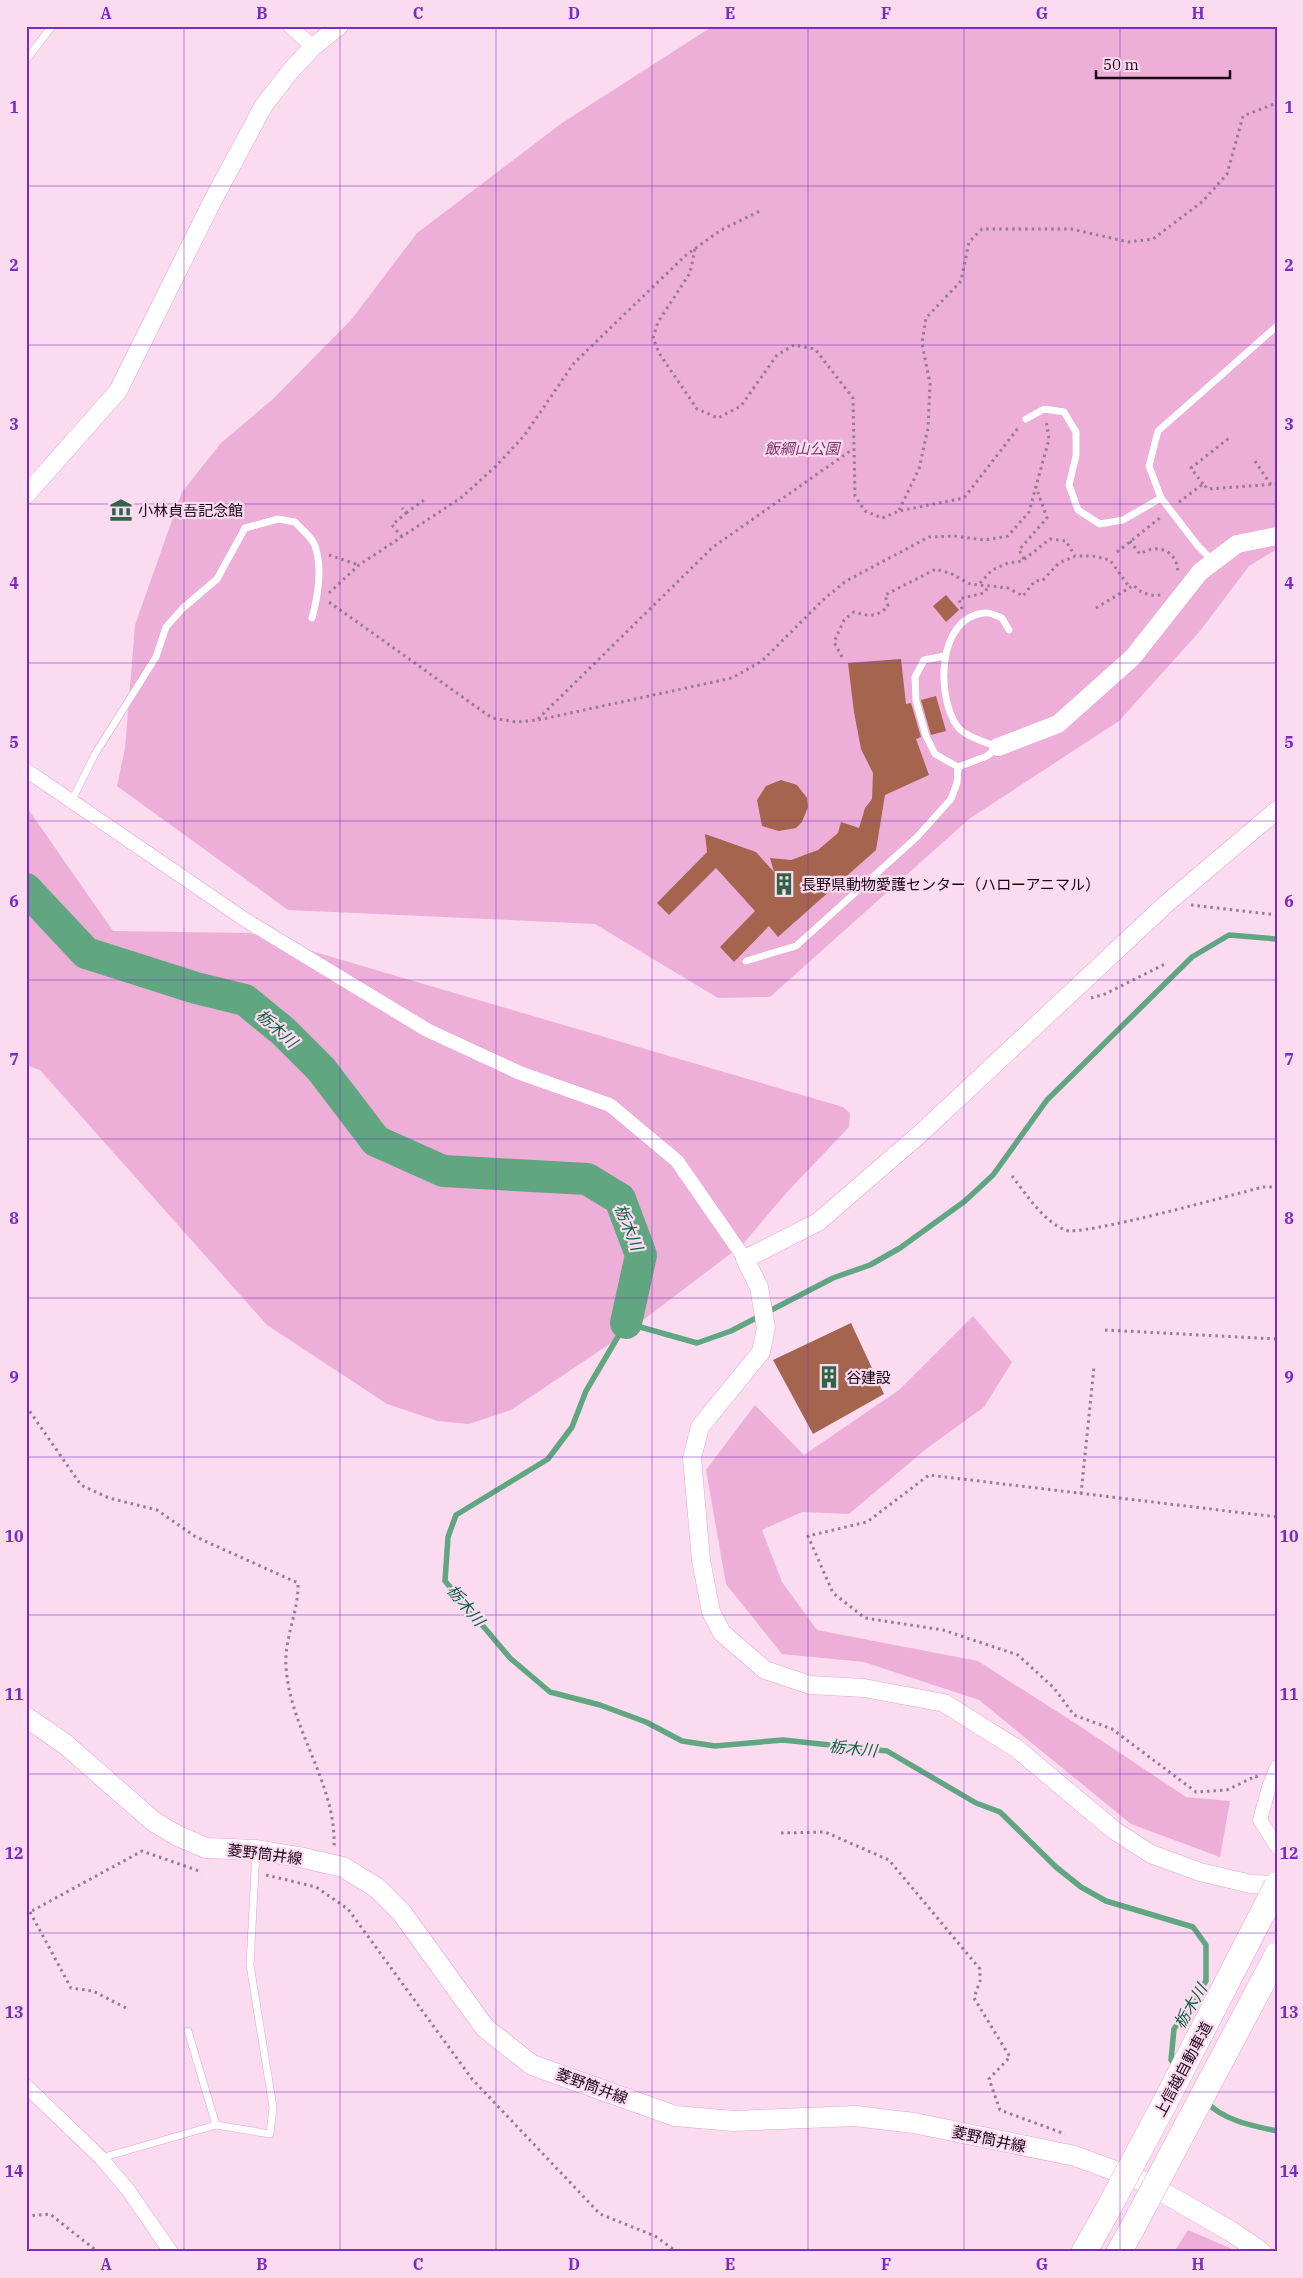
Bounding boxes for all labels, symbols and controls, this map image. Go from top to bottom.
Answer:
text: A [100,3,112,23]
text: B [256,3,268,23]
text: C [413,3,423,23]
text: D [568,3,580,23]
text: E [725,3,735,23]
text: F [881,3,891,23]
text: G [1036,3,1048,23]
text: H [1192,3,1205,23]
scale bar [1096,48,1229,80]
text: 50 m [1103,55,1139,74]
text: 1 [9,97,19,117]
text: 1 [1284,97,1294,117]
text: 2 [9,255,19,275]
text: 2 [1284,255,1294,275]
text: 3 [9,414,19,434]
text: 3 [1284,414,1294,434]
park label: 飯綱山公園 [764,439,841,458]
museum icon: 小林貞吾記念館 [108,497,134,523]
place label: 小林貞吾記念館 [138,501,243,520]
text: 4 [9,573,19,593]
text: 4 [1284,573,1294,593]
text: 5 [9,732,19,752]
text: 5 [1284,732,1294,752]
building icon: 長野県動物愛護センター（ハローアニマル） [771,871,797,897]
place label: 長野県動物愛護センター（ハローアニマル） [801,875,1100,894]
text: 6 [9,891,19,911]
text: 6 [1284,891,1294,911]
water label: 栃木川 [252,1005,303,1053]
text: 7 [9,1049,19,1069]
text: 7 [1284,1049,1294,1069]
water label: 栃木川 [611,1201,648,1255]
text: 8 [9,1208,19,1228]
text: 8 [1284,1208,1294,1228]
building icon: 谷建設 [816,1364,842,1390]
text: 9 [9,1367,19,1387]
text: 9 [1284,1367,1294,1387]
place label: 谷建設 [846,1368,891,1387]
text: 10 [4,1526,24,1546]
text: 10 [1279,1526,1299,1546]
water label: 栃木川 [443,1580,490,1631]
text: 11 [4,1684,24,1704]
text: 11 [1279,1684,1299,1704]
water label: 栃木川 [828,1736,880,1761]
street label: 菱野筒井線 [227,1840,303,1868]
text: 12 [4,1843,24,1863]
text: 12 [1279,1843,1299,1863]
water label: 栃木川 [1169,1979,1212,2032]
text: 13 [4,2002,24,2022]
text: 13 [1279,2002,1299,2022]
street label: 上信越自動車道 [1150,2018,1216,2120]
street label: 菱野筒井線 [554,2064,630,2108]
street label: 菱野筒井線 [950,2122,1028,2156]
text: 14 [4,2161,24,2181]
text: 14 [1279,2161,1299,2181]
text: A [100,2254,112,2274]
text: B [256,2254,268,2274]
text: C [413,2254,423,2274]
text: D [568,2254,580,2274]
text: E [725,2254,735,2274]
text: F [881,2254,891,2274]
text: G [1036,2254,1048,2274]
text: H [1192,2254,1205,2274]

